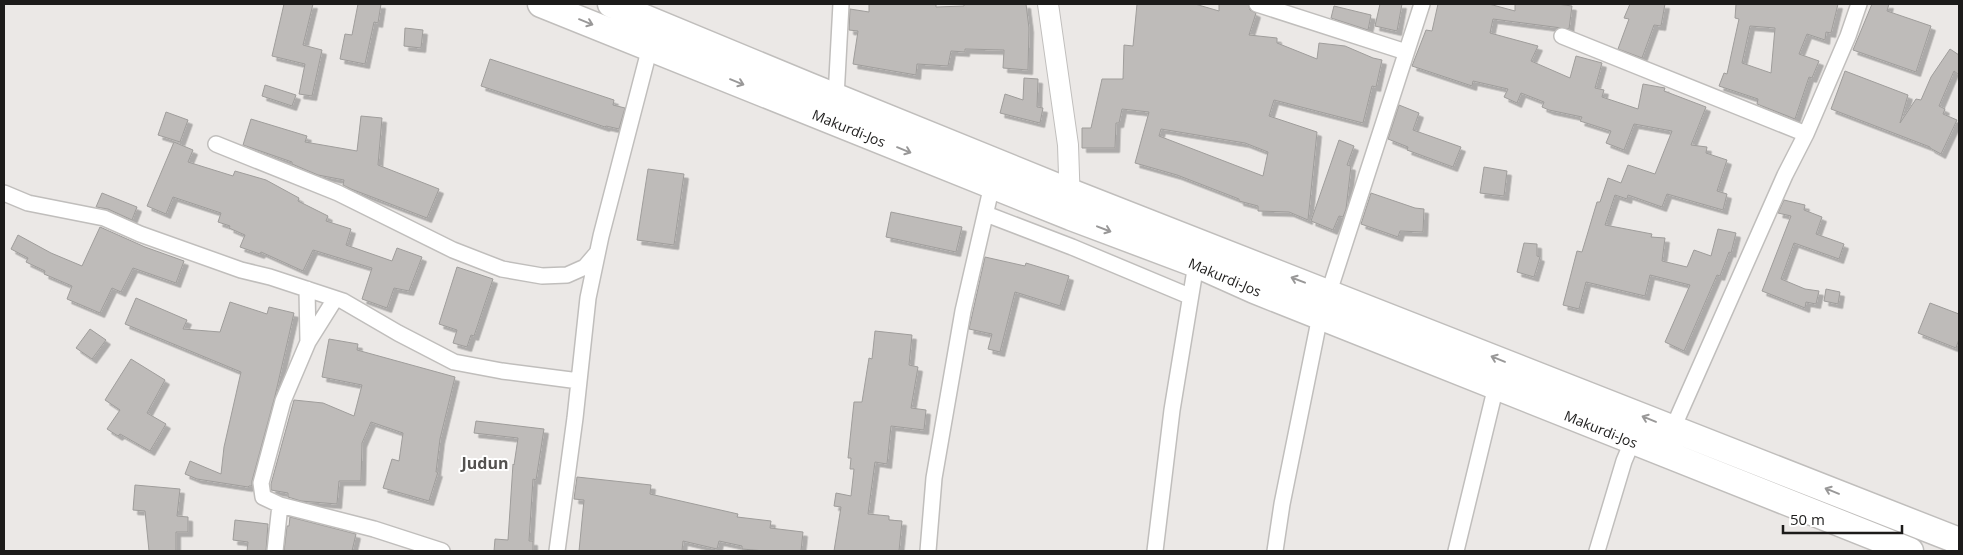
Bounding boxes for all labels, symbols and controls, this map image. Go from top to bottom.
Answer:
one-way arrow [578,18,593,27]
one-way arrow [729,78,744,88]
street label: Makurdi-Jos [810,105,889,151]
one-way arrow [896,145,911,155]
one-way arrow [1095,225,1111,234]
street label: Makurdi-Jos [1186,253,1265,301]
one-way arrow [1291,275,1306,284]
one-way arrow [1491,354,1506,363]
street label: Makurdi-Jos [1562,406,1641,452]
one-way arrow [1642,414,1657,423]
district label: Judun [460,452,508,474]
one-way arrow [1825,486,1841,495]
scale bar [1783,502,1902,534]
text: 50 m [1790,509,1825,529]

